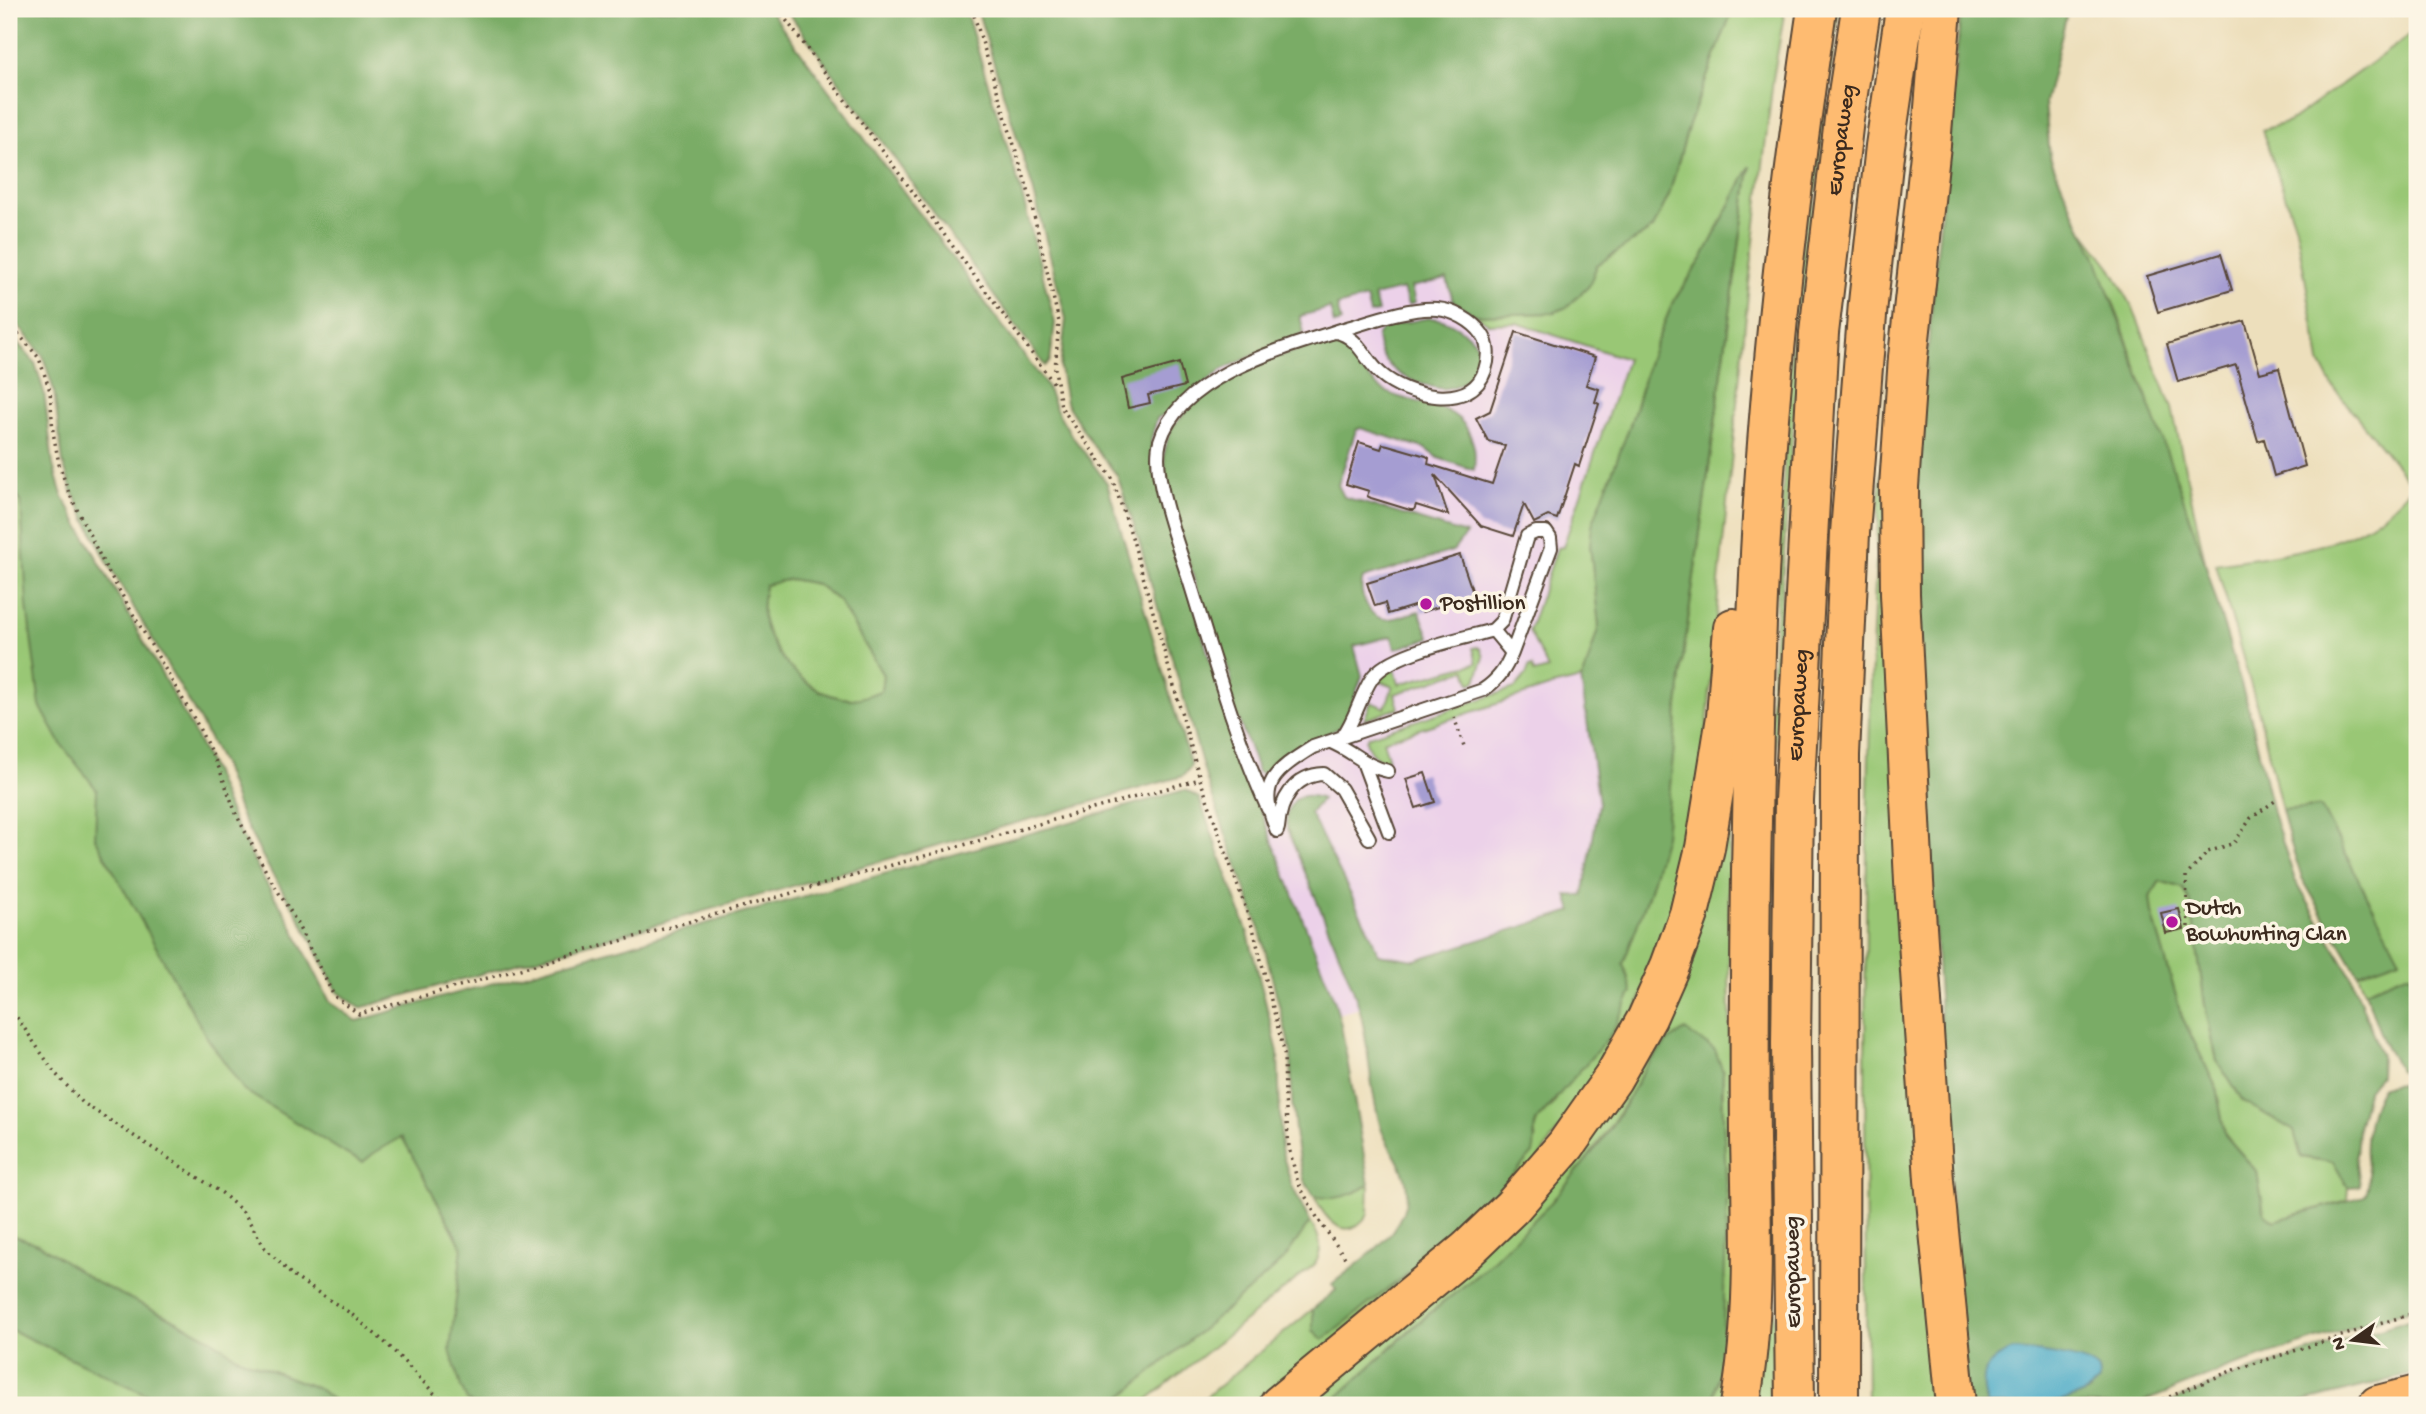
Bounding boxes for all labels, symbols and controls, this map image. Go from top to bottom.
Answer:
street label: Europaweg [1822,82,1863,197]
place label: Postillion [1439,591,1526,618]
marker: Postillion [1418,596,1434,612]
street label: Europaweg [1783,648,1816,762]
place label: Dutch Bowhunting Clan [2184,896,2347,949]
marker: Dutch Bowhunting Clan [2164,914,2180,930]
street label: Europaweg [1780,1216,1808,1328]
north arrow [2318,1306,2388,1376]
text: N [2327,1334,2353,1352]

